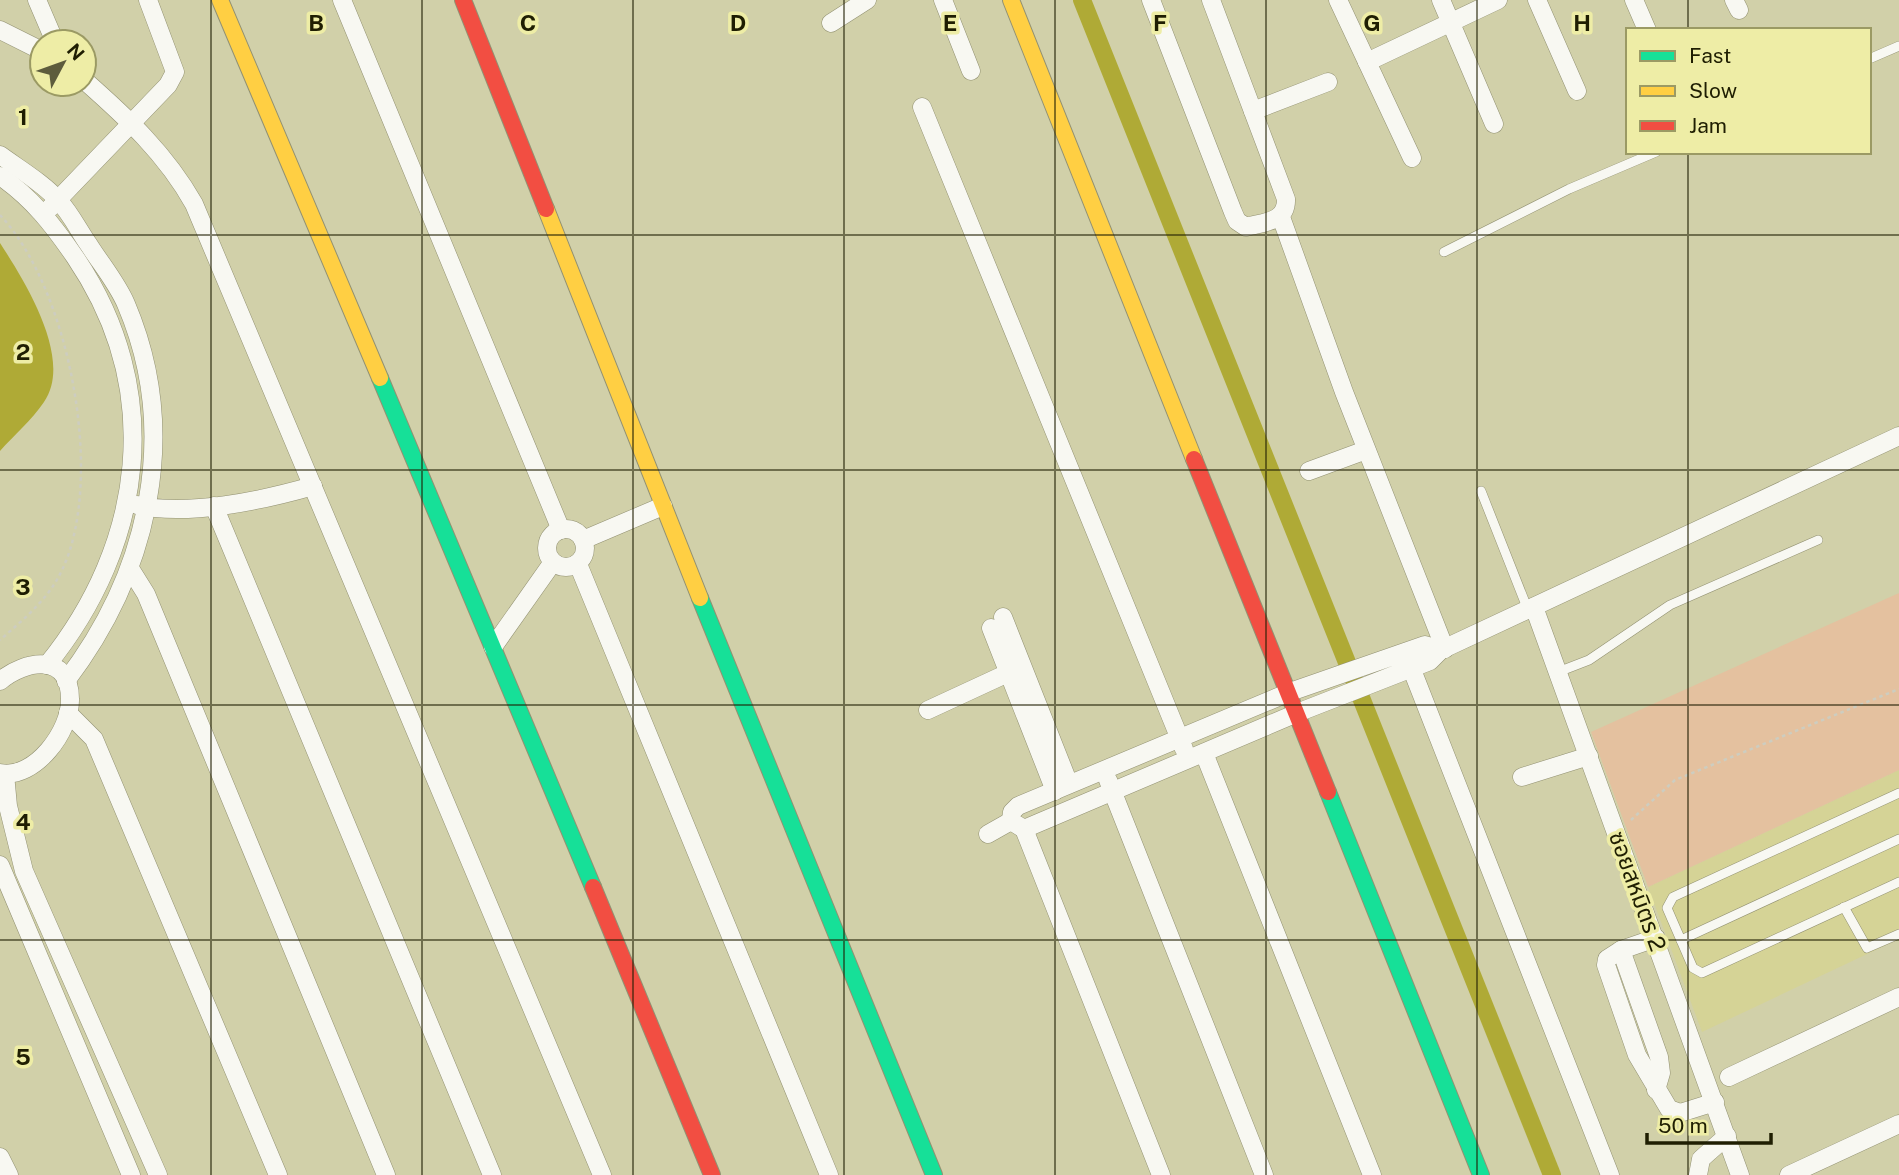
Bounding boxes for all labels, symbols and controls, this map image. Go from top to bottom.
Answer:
text: B [308,9,324,36]
text: C [520,9,536,36]
text: D [730,9,746,36]
text: E [943,9,957,36]
text: F [1153,9,1167,36]
text: G [1363,9,1381,36]
text: H [1573,9,1591,36]
north arrow [28,28,98,98]
legend [1626,28,1871,154]
text: N [63,39,89,65]
text: Fast [1689,43,1731,68]
text: Slow [1689,78,1737,103]
text: 1 [18,103,28,130]
text: Jam [1689,113,1727,138]
text: 2 [16,338,30,365]
text: 3 [15,573,31,600]
text: 4 [15,808,31,835]
street label: ซอยสหมิตร 2 [1604,827,1672,955]
text: 5 [15,1043,31,1070]
scale bar [1647,1102,1771,1146]
text: 50 m [1658,1113,1708,1138]

